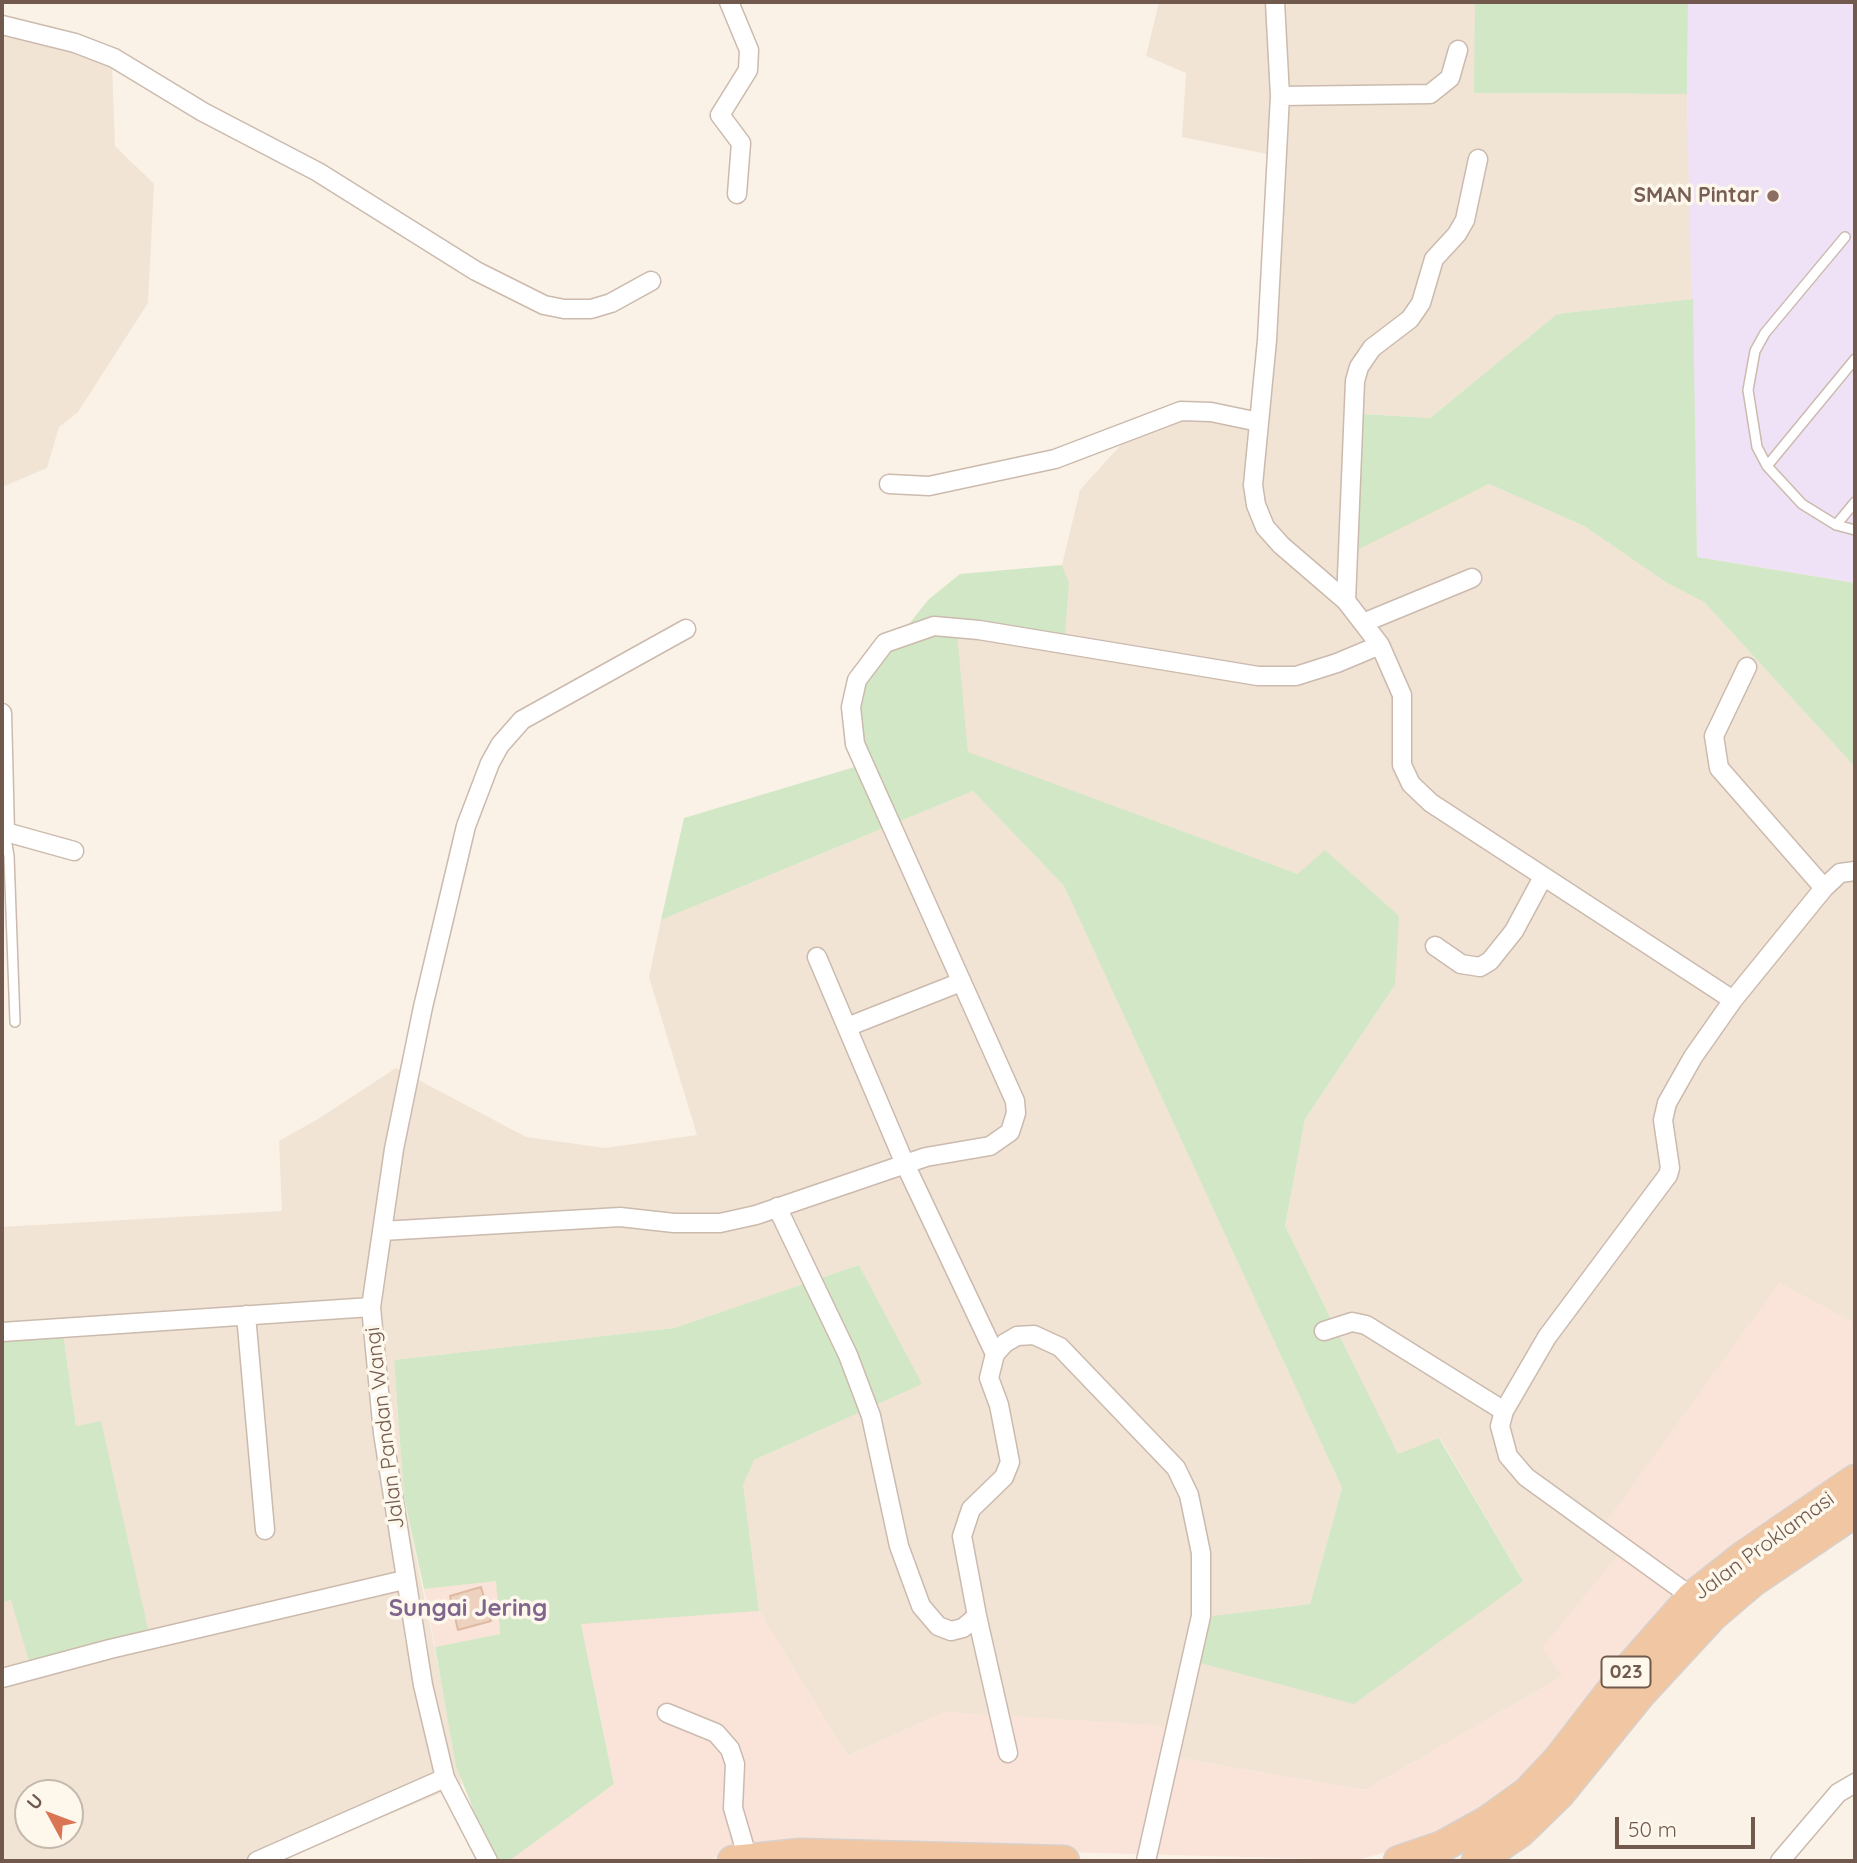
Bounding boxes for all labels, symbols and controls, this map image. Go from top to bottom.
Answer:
place label: SMAN Pintar [1634,183,1759,209]
marker: SMAN Pintar [1765,188,1781,204]
street label: Jalan Pandan Wangi [360,1326,410,1530]
street label: Jalan Proklamasi [1689,1486,1839,1606]
district label: Sungai Jering [389,1595,547,1623]
road number: 023 [1602,1656,1650,1688]
north arrow [14,1779,84,1849]
text: U [21,1789,48,1814]
scale bar [1619,1804,1759,1848]
text: 50 m [1628,1816,1677,1842]

